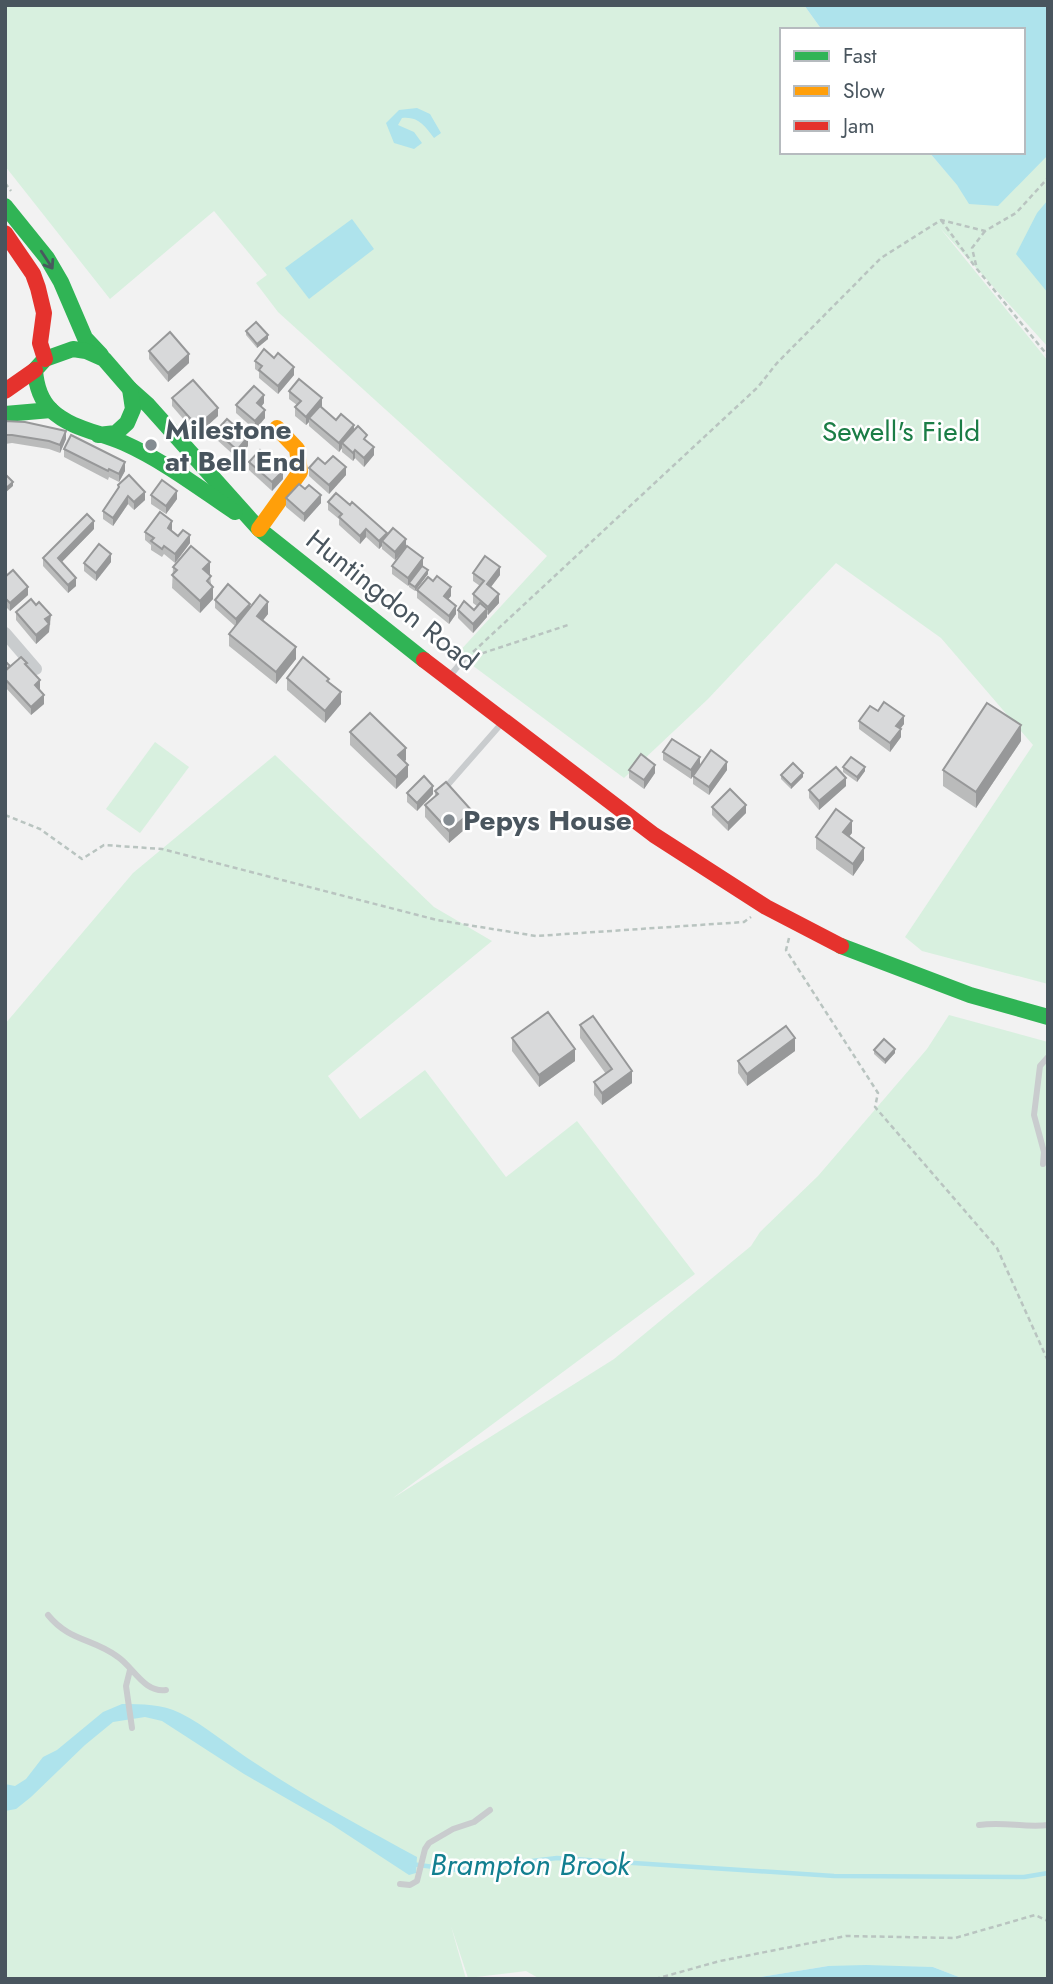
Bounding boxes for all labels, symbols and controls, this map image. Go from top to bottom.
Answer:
legend [780,28,1025,154]
text: Fast [843,41,876,71]
text: Slow [843,76,885,106]
text: Jam [840,111,875,141]
one-way arrow [40,250,54,269]
place label: Milestone at Bell End [165,409,306,482]
park label: Sewell's Field [822,411,980,452]
marker: Milestone at Bell End [143,437,159,453]
street label: Huntingdon Road [297,520,487,680]
place label: Pepys House [463,800,632,841]
marker: Pepys House [441,812,457,828]
water label: Brampton Brook [430,1843,631,1886]

